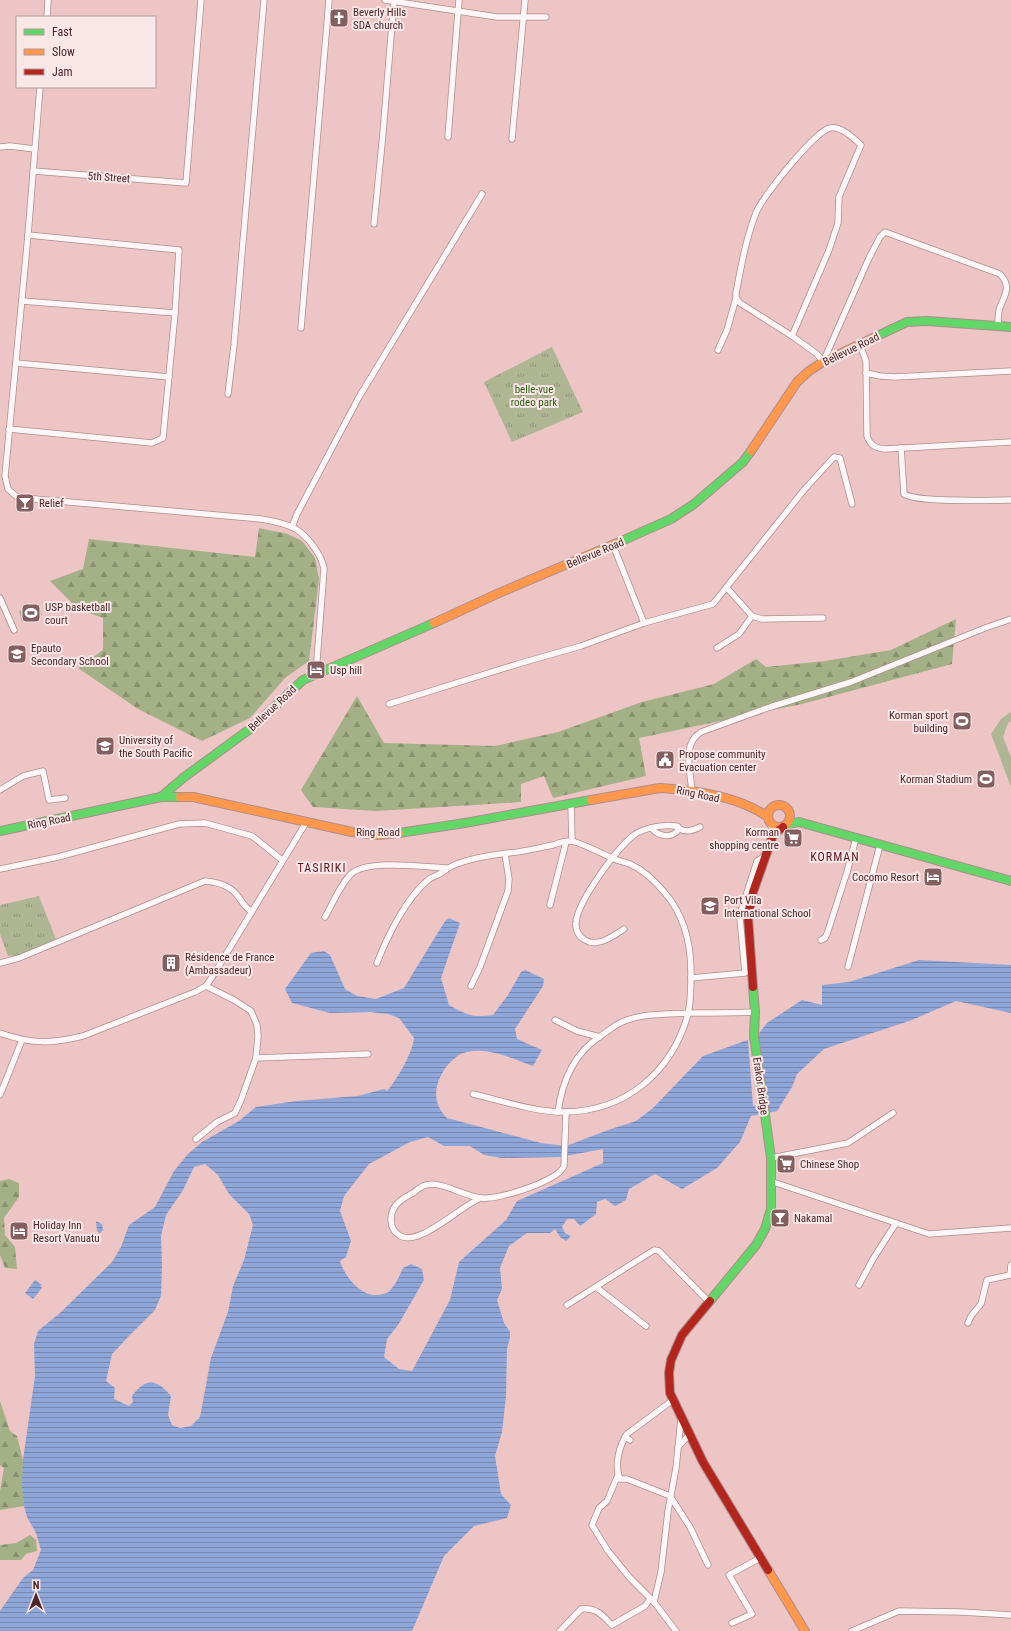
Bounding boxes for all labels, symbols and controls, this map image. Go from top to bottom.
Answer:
place label: Beverly Hills SDA church [353,6,406,32]
church icon: Beverly Hills SDA church [328,7,350,29]
legend [16,16,156,88]
text: Fast [52,25,73,39]
text: Slow [52,45,75,59]
text: Jam [52,65,73,79]
street label: 5th Street [87,170,131,185]
street label: Bellevue Road [821,330,882,369]
park label: belle-vue rodeo park [511,383,557,409]
bar icon: Relief [14,492,36,514]
place label: Relief [39,497,64,510]
street label: Bellevue Road [565,536,626,571]
place label: USP basketball court [45,601,110,627]
sports icon: USP basketball court [20,602,42,624]
place label: Epauto Secondary School [31,642,109,668]
school or university icon: Epauto Secondary School [6,643,28,665]
hotel icon: Usp hill [305,659,327,681]
place label: Usp hill [330,664,362,677]
street label: Bellevue Road [246,683,299,734]
place label: Korman sport building [889,709,948,735]
sports icon: Korman sport building [951,710,973,732]
place label: University of the South Pacific [119,734,192,760]
school or university icon: University of the South Pacific [94,735,116,757]
place label: Propose community Evacuation center [679,748,766,774]
public building icon: Propose community Evacuation center [654,749,676,771]
sports icon: Korman Stadium [975,768,997,790]
place label: Korman Stadium [900,773,972,786]
street label: Ring Road [675,784,721,805]
street label: Ring Road [26,811,72,832]
street label: Ring Road [356,826,400,839]
place label: Korman shopping centre [709,826,779,852]
supermarket icon: Korman shopping centre [782,827,804,849]
district label: KORMAN [810,850,860,864]
district label: TASIRIKI [298,861,346,875]
hotel icon: Cocomo Resort [922,866,944,888]
place label: Cocomo Resort [852,871,919,884]
place label: Port Vila International School [724,894,811,920]
school or university icon: Port Vila International School [699,895,721,917]
place label: Résidence de France (Ambassadeur) [185,951,275,977]
building icon: Résidence de France (Ambassadeur) [160,952,182,974]
street label: Erakor Bridge [750,1056,771,1116]
supermarket icon: Chinese Shop [775,1153,797,1175]
place label: Chinese Shop [800,1158,859,1171]
bar icon: Nakamal [769,1207,791,1229]
place label: Nakamal [794,1212,832,1225]
place label: Holiday Inn Resort Vanuatu [33,1219,100,1245]
hotel icon: Holiday Inn Resort Vanuatu [8,1220,30,1242]
north arrow [16,1575,56,1615]
text: N [33,1579,40,1592]

